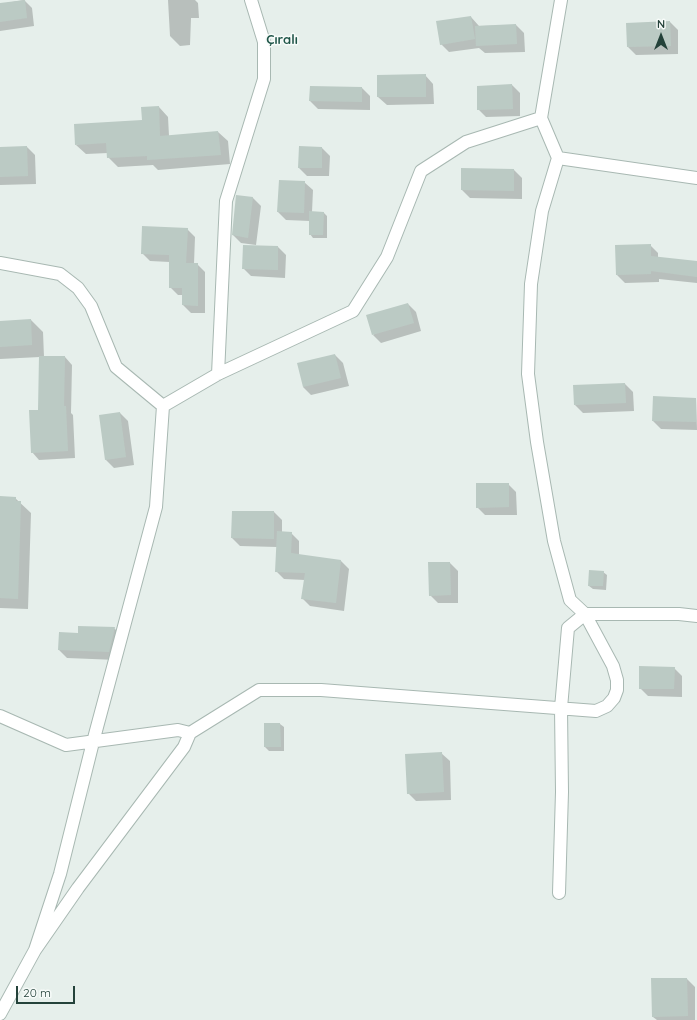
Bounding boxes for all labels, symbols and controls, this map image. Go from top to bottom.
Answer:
north arrow [641,16,681,56]
text: N [657,17,665,31]
district label: Çıralı [266,32,298,48]
scale bar [18,978,77,1004]
text: 20 m [23,985,51,1000]

